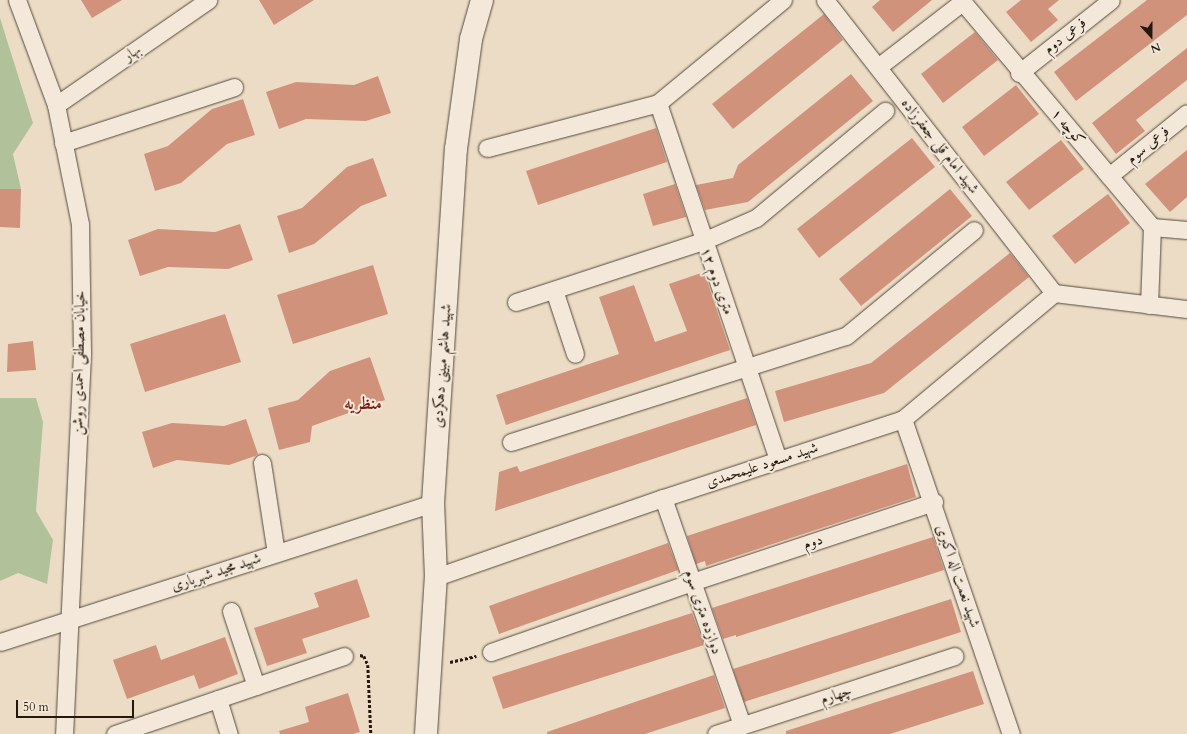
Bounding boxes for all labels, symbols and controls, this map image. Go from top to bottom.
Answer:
street label: فرعی دوم [1040,14,1090,58]
north arrow [1131,16,1171,56]
text: N [1148,39,1163,56]
street label: بهار [120,41,144,65]
street label: شهید امام قلی جعفرزاده [897,95,983,197]
street label: کوچه ۱ [1047,105,1089,149]
street label: فرعی سوم [1123,122,1173,168]
street label: ۱۲ متری دوم [696,245,738,317]
street label: خیابان مصطفی احمدی روشن [69,290,89,436]
street label: شهید هاشم مبینی دهکردی [429,303,455,429]
district label: منظریه [344,394,382,414]
street label: شهید مسعود علیمحمدی [704,438,820,492]
street label: شهید نعمت اله اکبری [932,522,984,630]
street label: دوم [801,530,825,554]
street label: شهید مجید شهریاری [169,549,263,595]
street label: دوازده متری سوم [680,567,726,657]
street label: چهارم [818,682,854,708]
scale bar [18,692,136,718]
text: 50 m [23,699,49,715]

